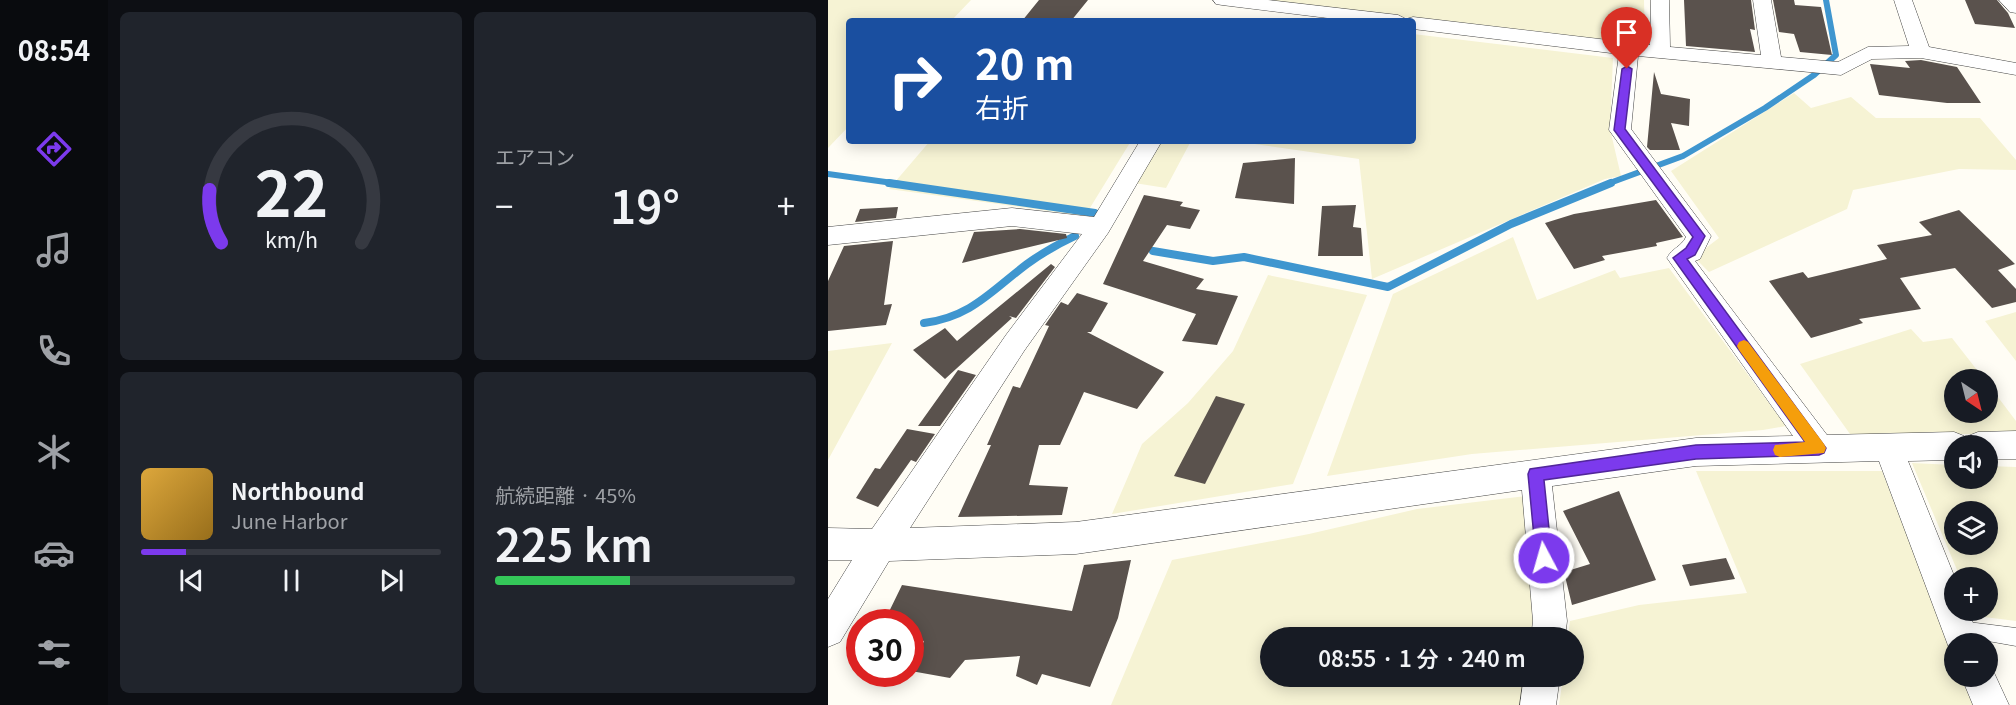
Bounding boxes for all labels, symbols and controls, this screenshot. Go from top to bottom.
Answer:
pin [1601,7,1652,69]
icon: arrive [1610,16,1643,49]
text: 08:54 [18,30,90,69]
text: 20 m [975,31,1075,92]
icon: right [876,42,954,120]
text: 右折 [975,87,1029,126]
icon: directions [33,128,75,170]
text: エアコン [495,142,575,171]
text: 22 [254,145,328,235]
text: 19° [610,172,680,237]
text: − [495,181,513,229]
text: + [777,181,795,229]
text: km/h [264,223,318,254]
icon: music [33,229,75,271]
icon: phone [33,330,75,372]
north arrow [1944,369,1998,423]
map controls [1944,369,1998,687]
icon: climate [33,431,75,473]
button: sound [1944,435,1998,489]
text: Northbound [231,474,364,506]
text: 航続距離 · 45% [495,480,636,509]
button: layers [1944,501,1998,555]
text: June Harbor [231,506,347,535]
text: 225 km [495,510,653,575]
position arrow [1512,526,1576,590]
icon: car [33,532,75,574]
icon: previous [175,564,208,597]
icon: pause [275,564,308,597]
icon: next [375,564,408,597]
button: + [1944,567,1998,621]
speed limit sign: 30 [846,609,924,687]
icon: filters [33,633,75,675]
button: − [1944,633,1998,687]
text: 08:55 · 1 分 · 240 m [1318,641,1526,673]

